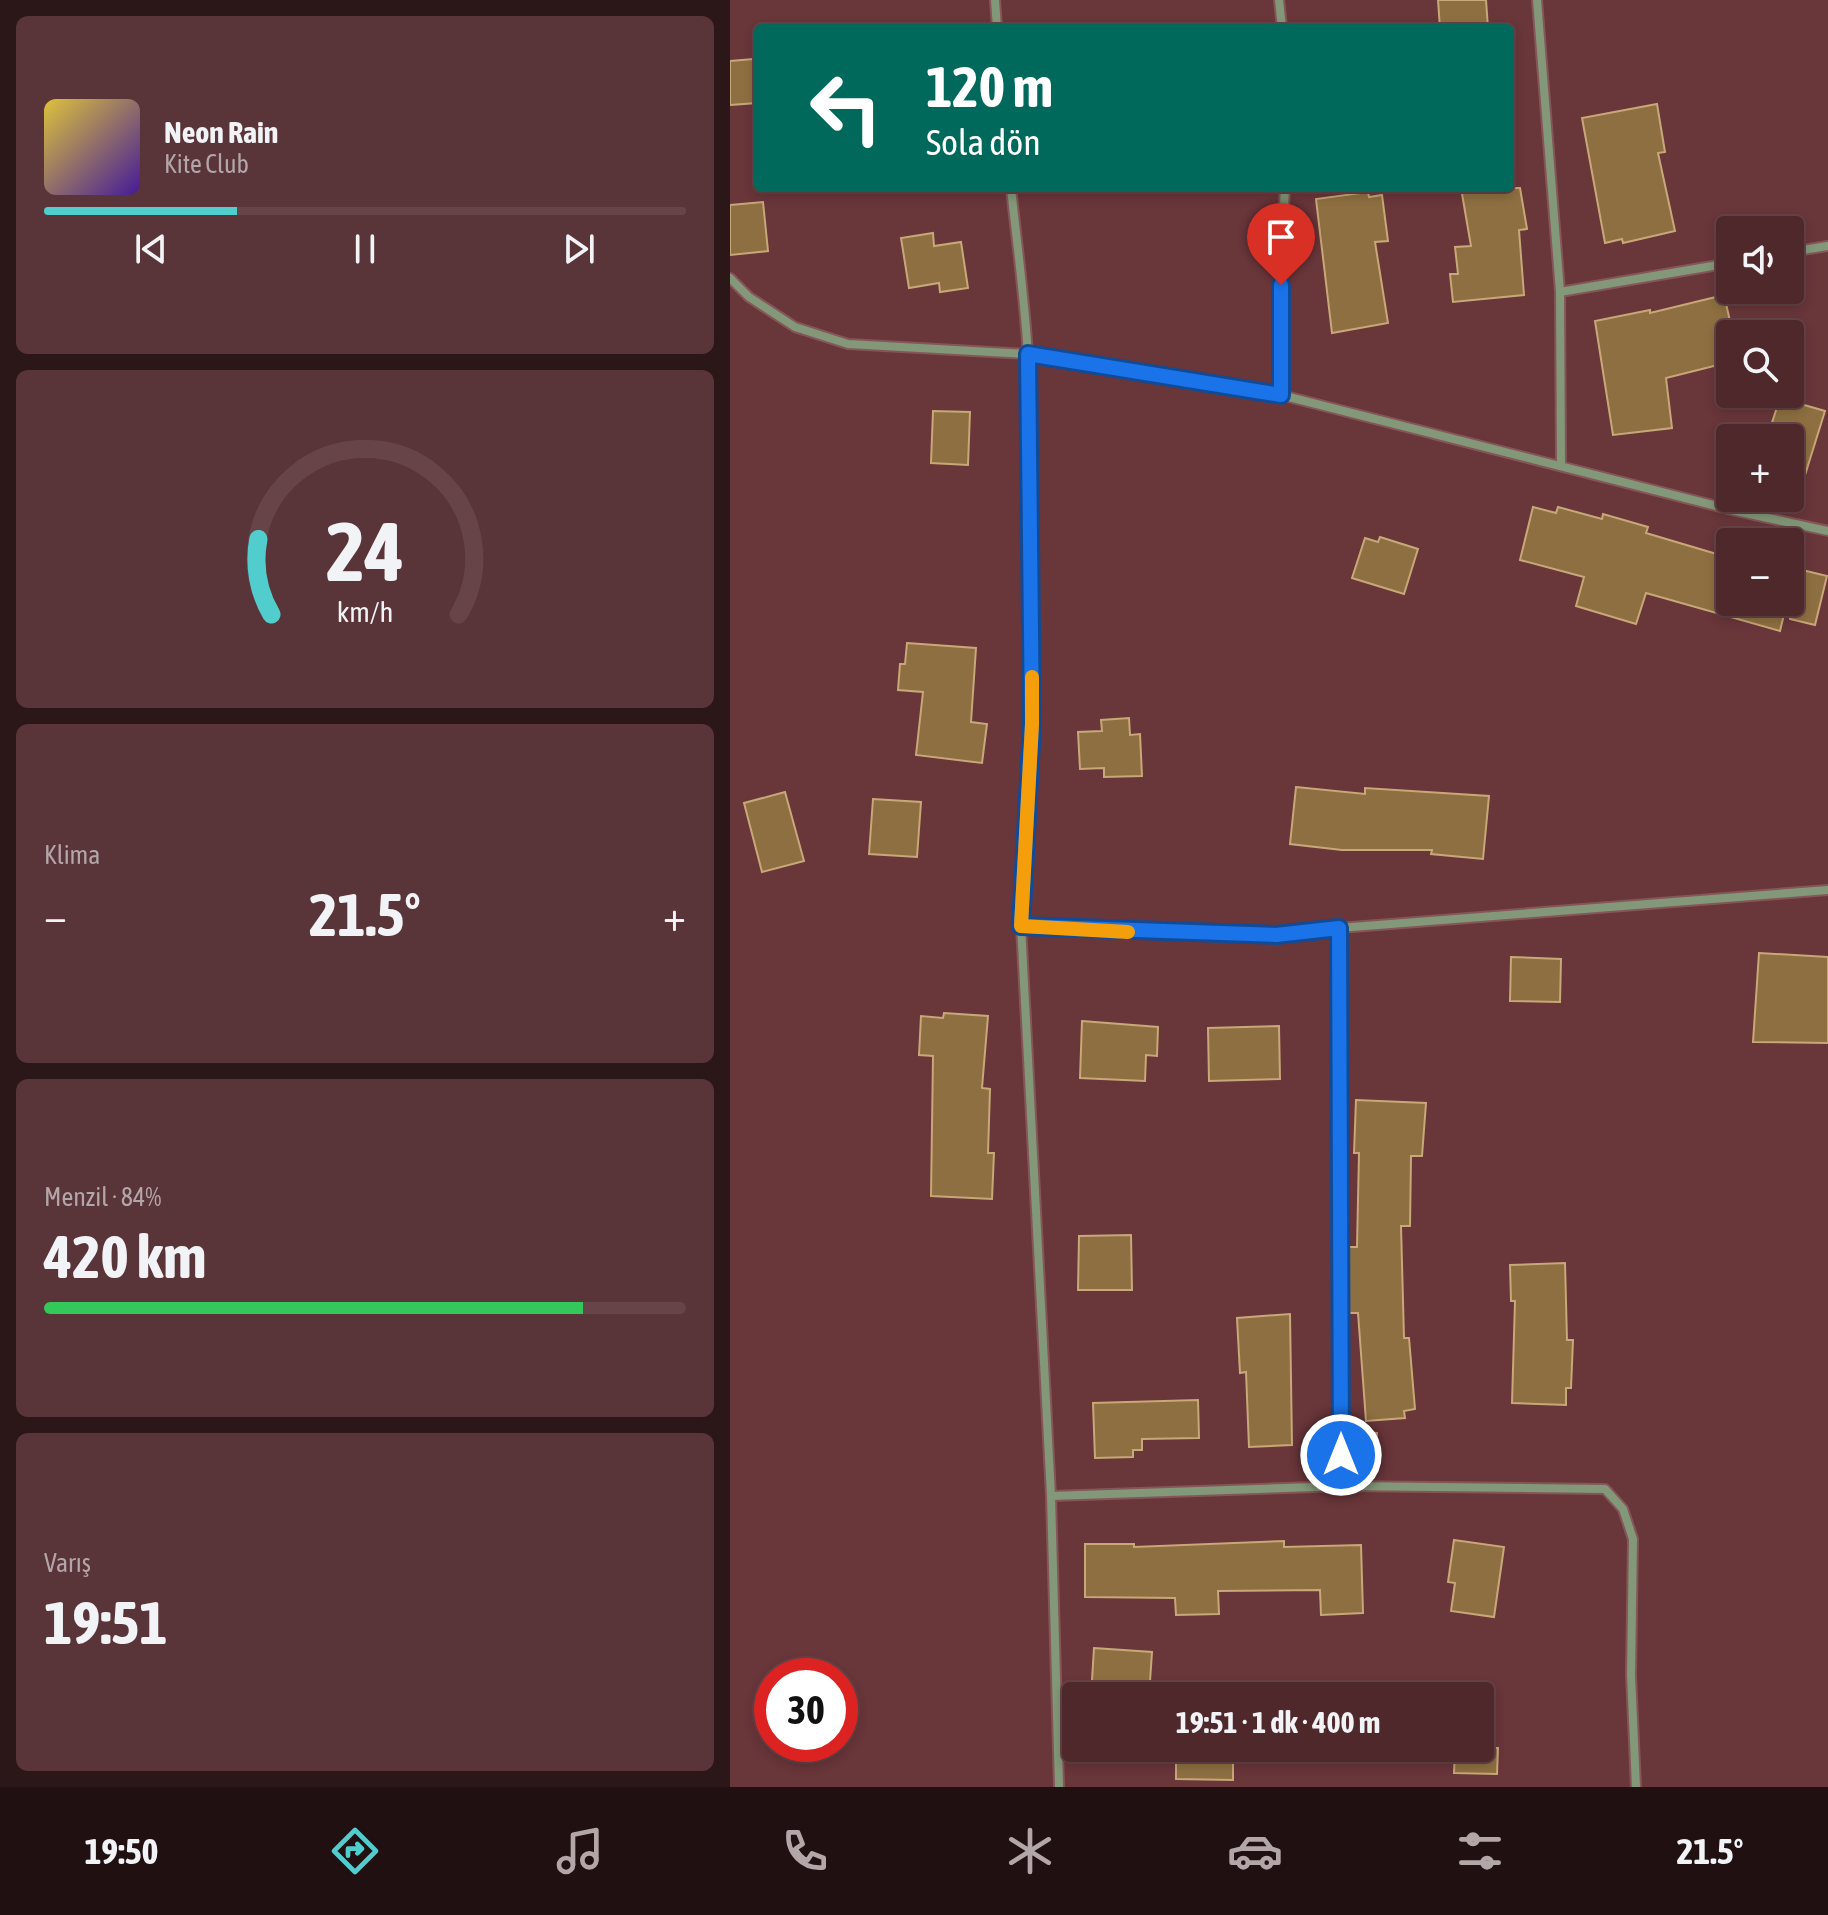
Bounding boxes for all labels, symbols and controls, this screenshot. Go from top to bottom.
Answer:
text: 120 m [926,55,1053,119]
icon: left [794,56,898,160]
text: Neon Rain [164,115,278,149]
text: Sola dön [926,121,1041,163]
text: Kite Club [164,149,249,179]
pin [1247,203,1315,285]
icon: arrive [1259,215,1303,259]
map controls [1716,216,1804,616]
button: sound [1716,216,1804,304]
icon: previous [129,227,173,271]
icon: pause [343,227,387,271]
icon: next [557,227,601,271]
button: search [1716,320,1804,408]
button: + [1716,424,1804,512]
text: 24 [326,503,404,599]
button: − [1716,528,1804,616]
text: km/h [337,595,393,628]
text: Klima [44,840,100,870]
text: 21.5° [309,880,421,949]
text: − [44,890,67,940]
text: + [663,890,686,940]
text: Menzil · 84% [44,1182,161,1212]
text: 420 km [44,1222,206,1291]
position arrow [1299,1413,1383,1497]
text: Varış [44,1548,91,1578]
text: 19:51 [44,1588,167,1657]
speed limit sign: 30 [754,1658,858,1762]
text: 19:51 · 1 dk · 400 m [1176,1705,1380,1739]
icon: directions [327,1823,383,1879]
icon: music [552,1823,608,1879]
icon: phone [777,1823,833,1879]
icon: climate [1002,1823,1058,1879]
icon: car [1227,1823,1283,1879]
icon: filters [1452,1823,1508,1879]
text: 19:50 [84,1830,159,1872]
text: 21.5° [1676,1830,1744,1872]

